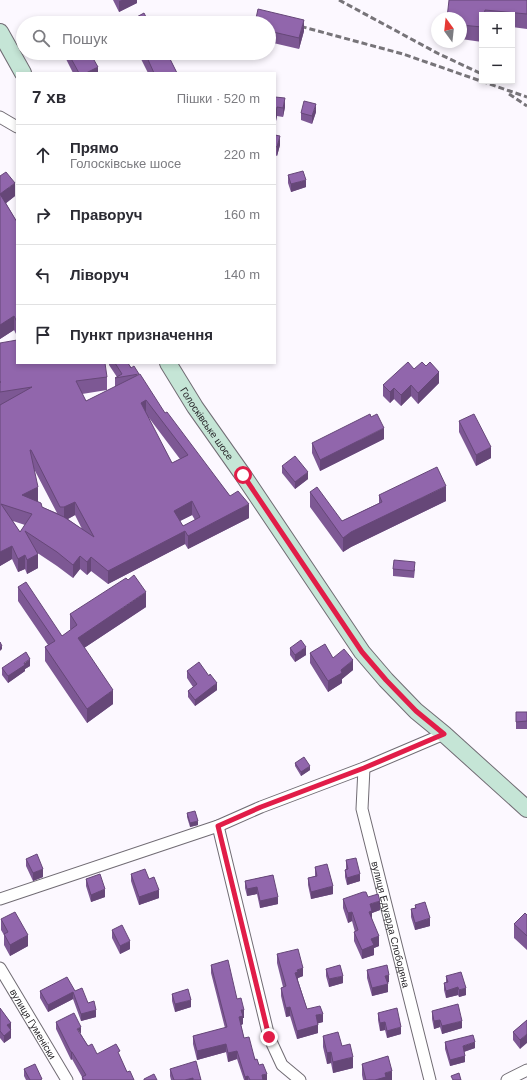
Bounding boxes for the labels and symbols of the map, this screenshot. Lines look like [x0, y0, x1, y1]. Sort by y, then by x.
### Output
north arrow [431, 12, 467, 48]
street label: Голосківське шосе [179, 385, 236, 462]
route start [234, 466, 252, 484]
street label: вулиця Едуарда Слободяна [370, 860, 412, 989]
street label: вулиця Гуменіски [8, 987, 59, 1061]
route end [260, 1028, 278, 1046]

